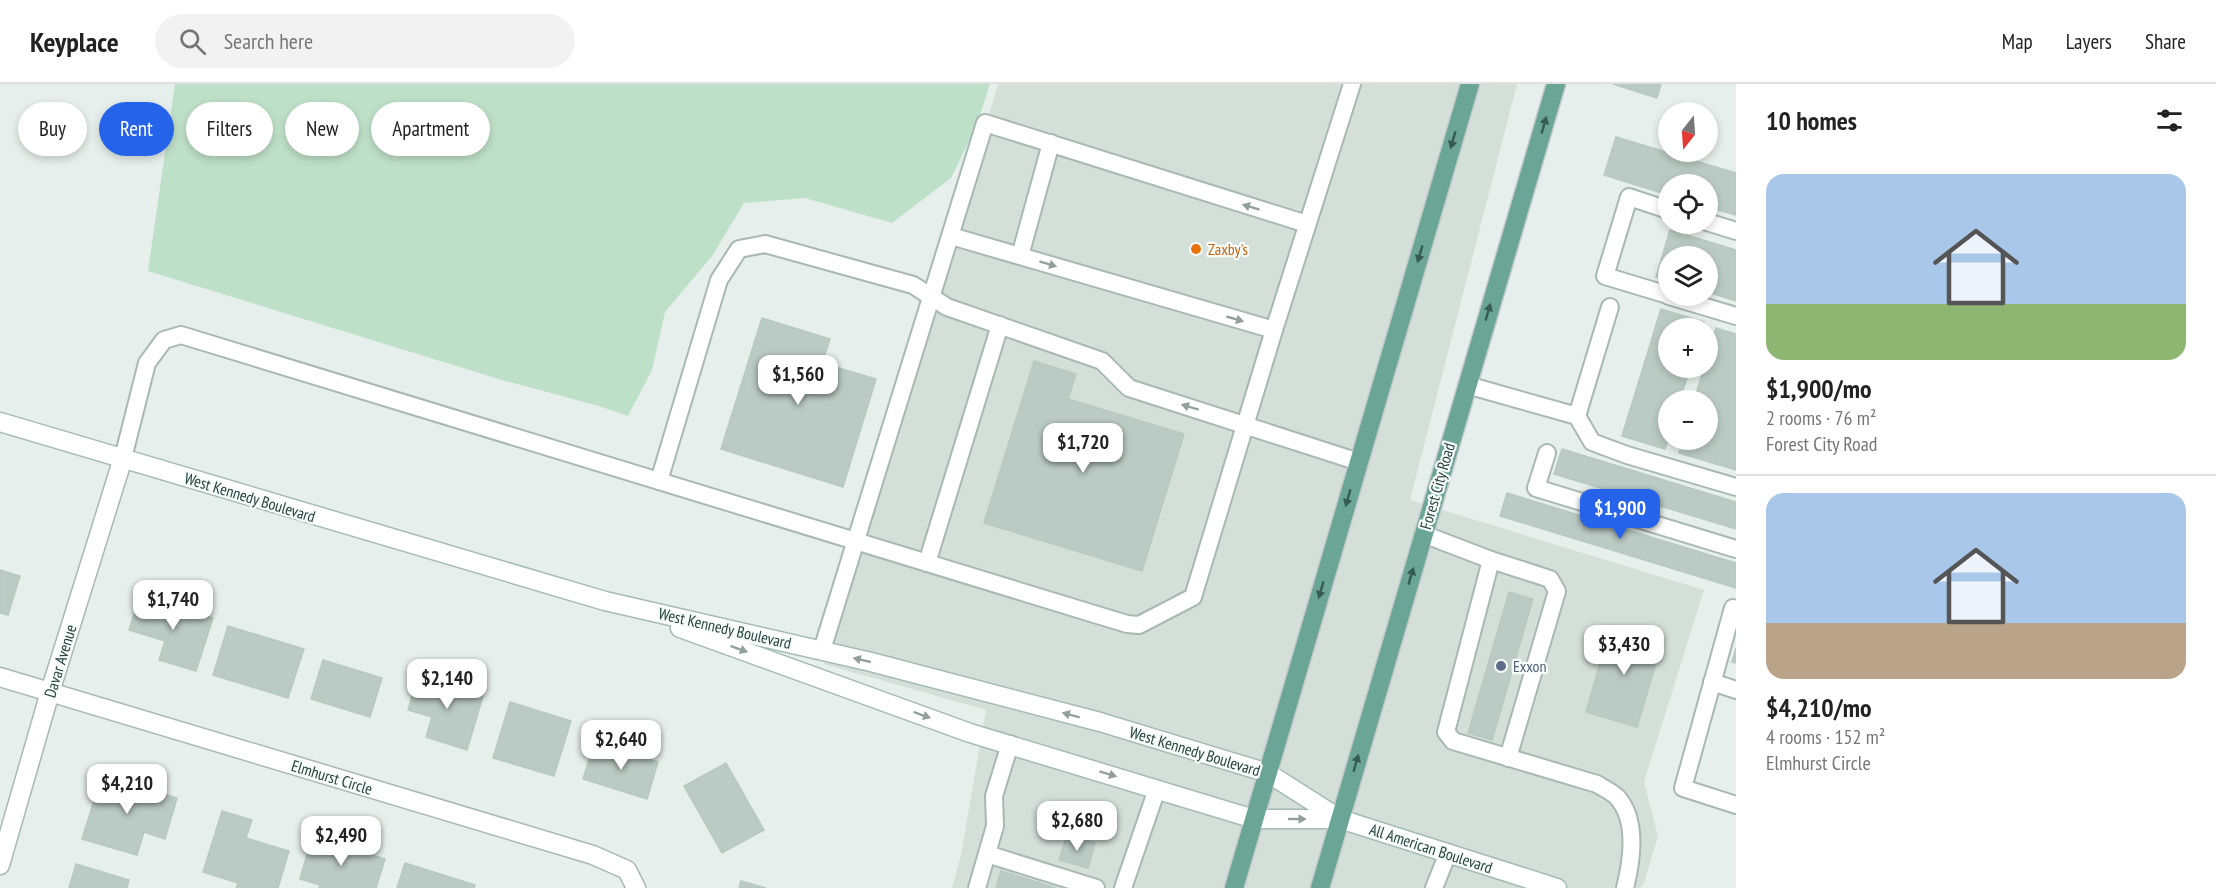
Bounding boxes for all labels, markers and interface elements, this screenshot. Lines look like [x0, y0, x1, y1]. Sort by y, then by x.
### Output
search box [155, 14, 575, 68]
text: Keyplace [30, 23, 119, 60]
icon: search [176, 25, 209, 58]
text: Search here [224, 27, 313, 55]
text: Map [2002, 28, 2033, 55]
text: Layers [2066, 28, 2112, 55]
text: Share [2145, 28, 2186, 55]
chip: Buy [18, 102, 87, 156]
chip: Rent [99, 102, 174, 156]
chip: Filters [186, 102, 273, 156]
chip: New [285, 102, 359, 156]
chip: Apartment [371, 102, 490, 156]
north arrow [1658, 102, 1718, 162]
map controls [1658, 102, 1718, 450]
text: 10 homes [1766, 104, 1857, 137]
icon: filters [2153, 104, 2186, 137]
one-way arrow [1540, 116, 1549, 134]
one-way arrow [1448, 131, 1458, 149]
button: locate [1658, 174, 1718, 234]
one-way arrow [1242, 202, 1260, 211]
icon: home [1922, 213, 2030, 321]
place label: Zaxby's [1208, 239, 1248, 259]
marker: Zaxby's [1189, 242, 1203, 256]
one-way arrow [1415, 245, 1424, 263]
button: layers [1658, 246, 1718, 306]
one-way arrow [1039, 260, 1057, 269]
one-way arrow [1484, 303, 1494, 321]
one-way arrow [1226, 314, 1244, 324]
button: + [1658, 318, 1718, 378]
pin: $1,560 [749, 355, 847, 406]
text: $1,560 [772, 361, 824, 387]
text: $1,900/mo [1766, 372, 1872, 405]
button: − [1658, 390, 1718, 450]
one-way arrow [1181, 402, 1199, 411]
text: 2 rooms · 76 m² [1766, 405, 1876, 431]
pin: $1,720 [1034, 423, 1132, 474]
text: $1,720 [1057, 429, 1109, 455]
text: Forest City Road [1766, 431, 1877, 457]
street label: Forest City Road [1415, 440, 1459, 532]
street label: West Kennedy Boulevard [182, 468, 318, 526]
one-way arrow [1343, 489, 1352, 507]
pin: $1,900 [1571, 489, 1669, 540]
text: $1,900 [1594, 495, 1646, 521]
icon: home [1922, 532, 2030, 640]
one-way arrow [1407, 567, 1416, 585]
pin: $1,740 [124, 580, 222, 631]
one-way arrow [1316, 581, 1325, 599]
text: $1,740 [147, 586, 199, 612]
street label: West Kennedy Boulevard [657, 603, 793, 653]
street label: Davar Avenue [39, 622, 81, 700]
pin: $3,430 [1575, 625, 1673, 676]
text: $3,430 [1598, 631, 1650, 657]
one-way arrow [730, 645, 748, 655]
one-way arrow [852, 654, 871, 664]
place label: Exxon [1513, 656, 1547, 676]
pin: $2,140 [398, 659, 496, 710]
marker: Exxon [1494, 659, 1508, 673]
text: $2,140 [421, 665, 473, 691]
text: $4,210/mo [1766, 691, 1872, 724]
one-way arrow [1061, 709, 1080, 719]
one-way arrow [913, 711, 931, 721]
pin: $2,640 [572, 720, 670, 771]
street label: West Kennedy Boulevard [1127, 722, 1263, 780]
text: 4 rooms · 152 m² [1766, 724, 1885, 750]
text: $2,640 [595, 726, 647, 752]
text: Elmhurst Circle [1766, 750, 1871, 776]
one-way arrow [1352, 754, 1361, 772]
street label: Elmhurst Circle [289, 755, 375, 799]
pin: $4,210 [78, 764, 176, 815]
text: $4,210 [101, 770, 153, 796]
one-way arrow [1099, 770, 1117, 779]
pin: $2,680 [1028, 801, 1126, 852]
text: $2,680 [1051, 807, 1103, 833]
one-way arrow [1288, 814, 1307, 824]
pin: $2,490 [292, 816, 390, 867]
street label: All American Boulevard [1367, 819, 1495, 877]
text: $2,490 [315, 822, 367, 848]

